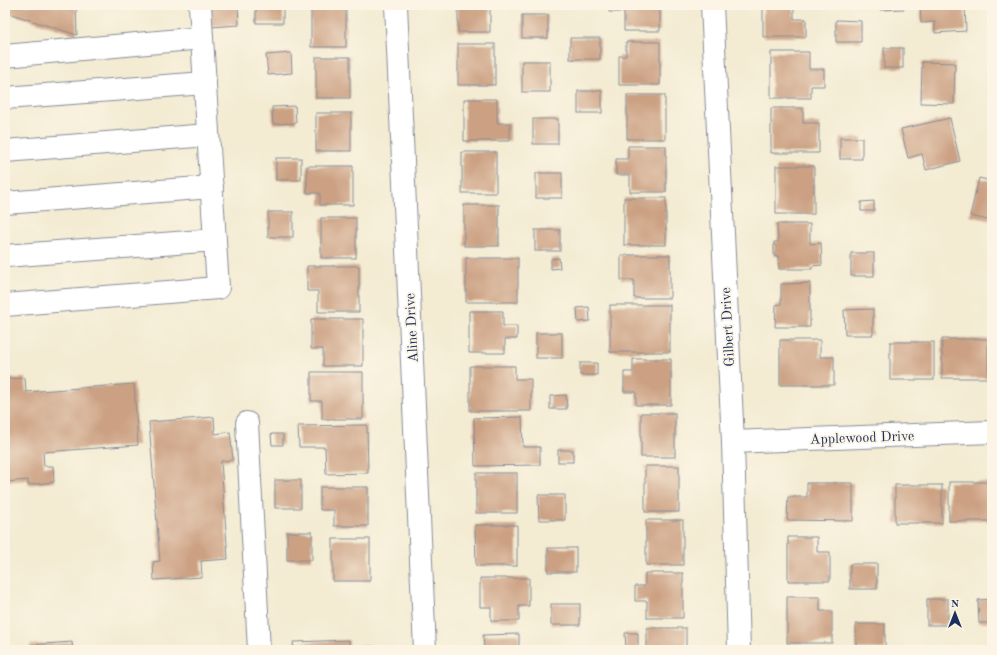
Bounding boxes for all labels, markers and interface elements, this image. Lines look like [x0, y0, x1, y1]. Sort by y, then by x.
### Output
street label: Gilbert Drive [719, 287, 737, 367]
street label: Aline Drive [403, 293, 421, 363]
street label: Applewood Drive [810, 429, 914, 447]
north arrow [935, 593, 975, 633]
text: N [951, 599, 960, 610]

